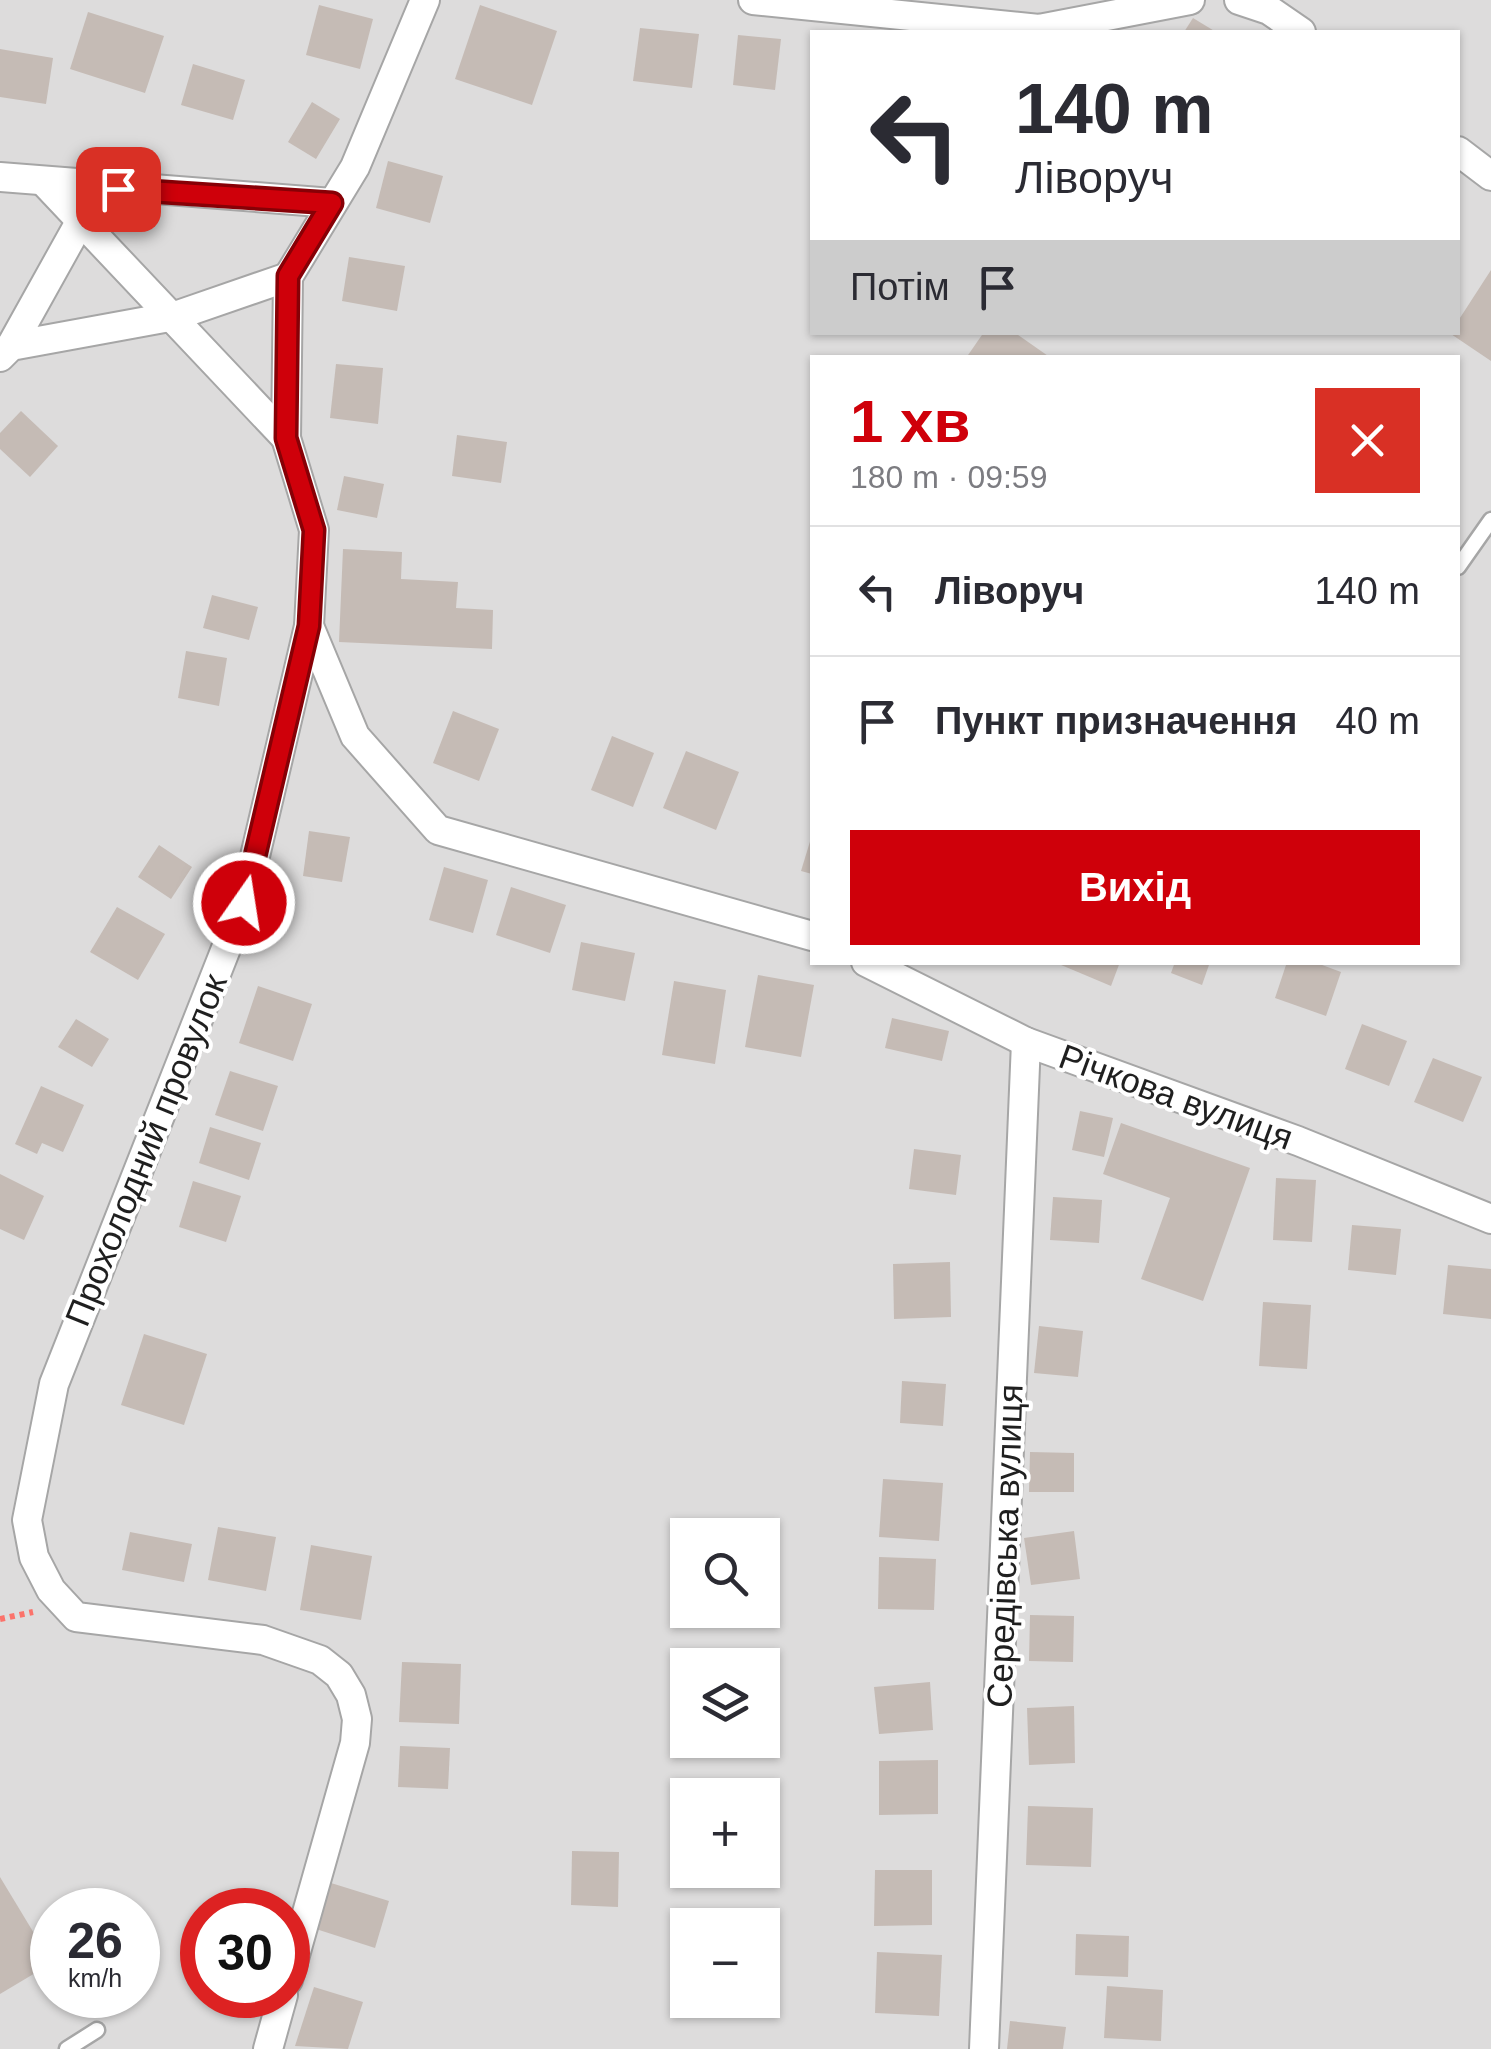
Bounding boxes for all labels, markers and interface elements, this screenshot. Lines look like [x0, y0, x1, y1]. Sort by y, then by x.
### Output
icon: left [850, 70, 980, 200]
text: 140 m [1015, 70, 1213, 148]
pin [76, 147, 161, 232]
text: Ліворуч [1015, 152, 1173, 203]
icon: arrive [91, 162, 146, 217]
icon: arrive [970, 260, 1025, 315]
text: Потім [850, 266, 950, 308]
text: 1 хв [850, 388, 970, 455]
button: close [1315, 388, 1420, 493]
text: 180 m · 09:59 [850, 459, 1047, 495]
icon: left [850, 564, 905, 619]
text: Ліворуч [935, 570, 1084, 612]
text: 140 m [1314, 570, 1420, 612]
icon: arrive [850, 694, 905, 749]
text: Пункт призначення [935, 700, 1297, 742]
text: 40 m [1336, 700, 1420, 742]
button: Вихід [850, 830, 1420, 945]
position arrow [192, 851, 296, 955]
street label: Прохолодний провулок [57, 968, 234, 1331]
street label: Річкова вулиця [1054, 1036, 1298, 1157]
street label: Середівська вулиця [979, 1383, 1030, 1708]
map controls [670, 1518, 780, 2018]
button: search [670, 1518, 780, 1628]
button: layers [670, 1648, 780, 1758]
button: + [670, 1778, 780, 1888]
speed limit sign: 30 [180, 1888, 310, 2018]
button: − [670, 1908, 780, 2018]
text: 26 [67, 1913, 123, 1969]
text: km/h [68, 1964, 122, 1992]

